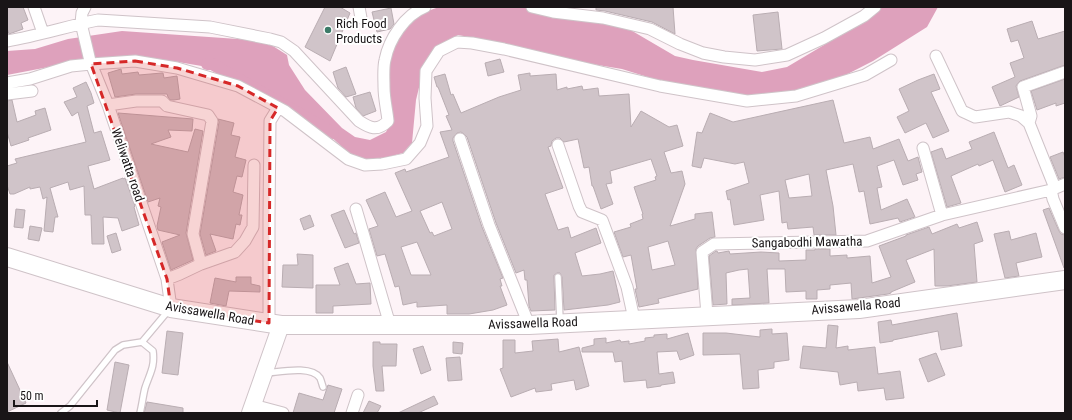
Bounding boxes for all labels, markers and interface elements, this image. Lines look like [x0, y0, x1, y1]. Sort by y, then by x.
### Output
place label: Rich Food Products [336, 16, 387, 46]
marker: Rich Food Products [323, 25, 333, 35]
street label: Weliwatta road [108, 126, 148, 204]
street label: Sangabodhi Mawatha [752, 234, 862, 250]
street label: Avissawella Road [811, 295, 901, 317]
street label: Avissawella Road [165, 298, 255, 328]
street label: Avissawella Road [488, 314, 578, 332]
scale bar [14, 382, 97, 408]
text: 50 m [20, 389, 44, 403]

